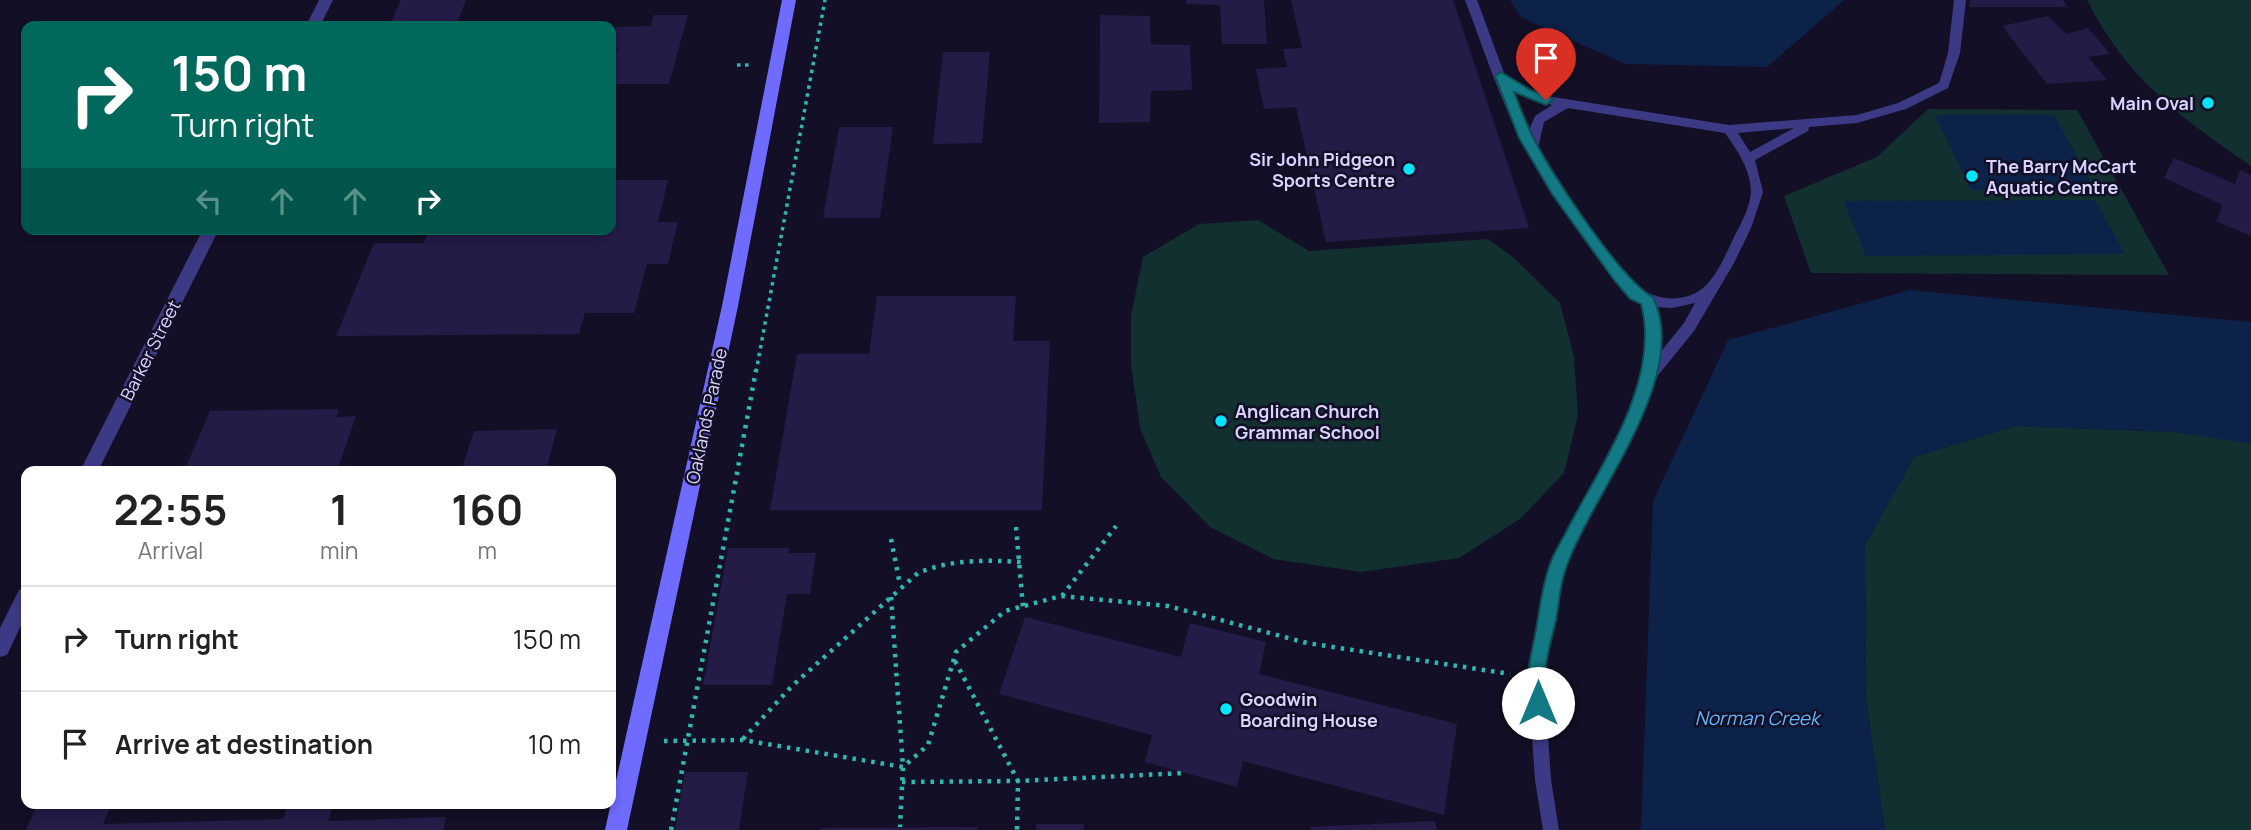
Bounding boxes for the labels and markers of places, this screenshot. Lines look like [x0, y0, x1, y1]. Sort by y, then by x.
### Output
pin [1516, 28, 1576, 100]
place label: Main Oval [2110, 91, 2194, 115]
marker: Main Oval [2200, 95, 2216, 111]
place label: Sir John Pidgeon Sports Centre [1249, 147, 1395, 192]
place label: The Barry McCart Aquatic Centre [1986, 154, 2136, 199]
marker: Sir John Pidgeon Sports Centre [1401, 161, 1417, 177]
marker: The Barry McCart Aquatic Centre [1964, 168, 1980, 184]
place label: Anglican Church Grammar School [1235, 399, 1380, 444]
marker: Anglican Church Grammar School [1213, 413, 1229, 429]
place label: Goodwin Boarding House [1240, 687, 1378, 732]
marker: Goodwin Boarding House [1218, 701, 1234, 717]

